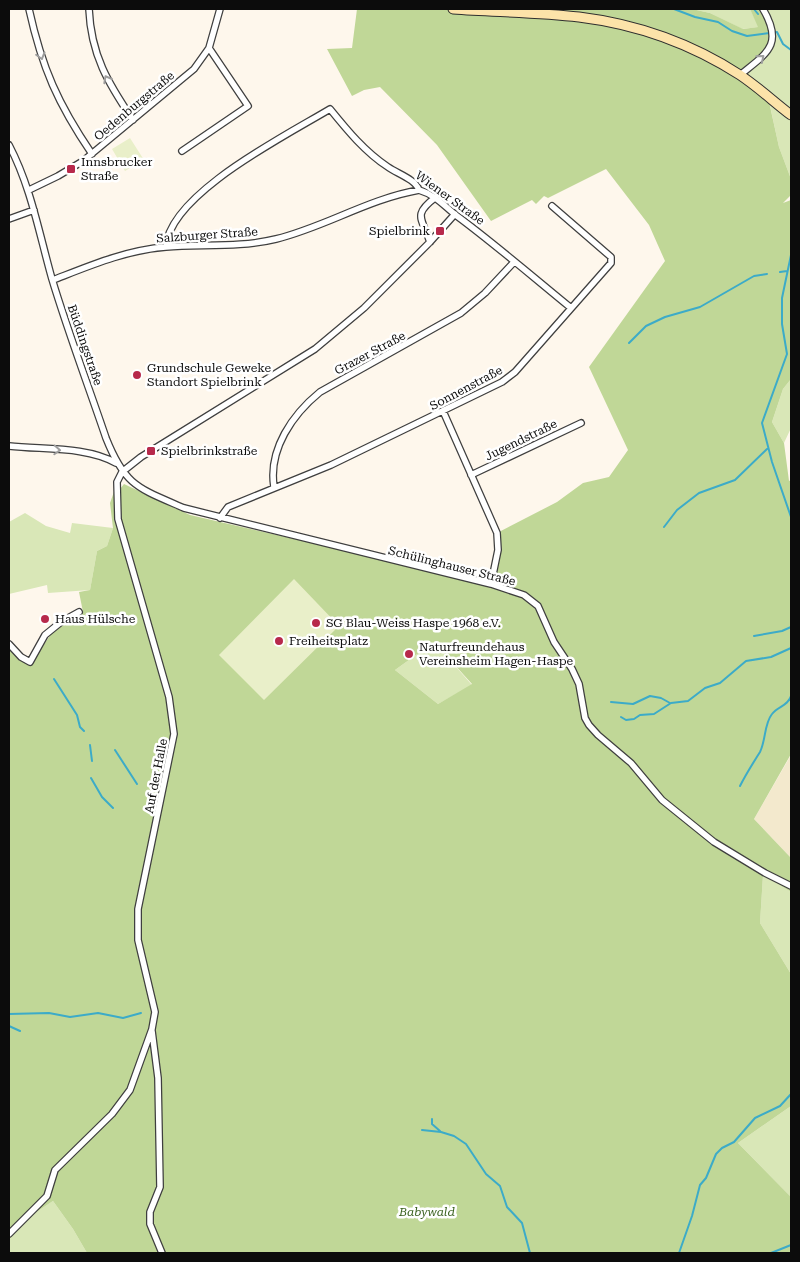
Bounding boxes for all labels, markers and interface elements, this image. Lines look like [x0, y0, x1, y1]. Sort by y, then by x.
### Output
one-way arrow [35, 51, 45, 60]
one-way arrow [755, 56, 764, 64]
street label: Oedenburgstraße [91, 68, 177, 144]
one-way arrow [103, 76, 113, 85]
place label: Innsbrucker Straße [81, 155, 152, 183]
marker: Innsbrucker Straße [65, 163, 77, 175]
street label: Wiener Straße [413, 168, 488, 228]
street label: Salzburger Straße [156, 224, 259, 246]
place label: Spielbrink [369, 224, 430, 238]
marker: Spielbrink [434, 225, 446, 237]
street label: Büddingstraße [65, 303, 106, 388]
street label: Grazer Straße [332, 328, 408, 378]
place label: Grundschule Geweke Standort Spielbrink [147, 361, 271, 389]
street label: Sonnenstraße [427, 363, 505, 413]
marker: Grundschule Geweke Standort Spielbrink [131, 369, 143, 381]
street label: Jugendstraße [483, 416, 560, 463]
place label: Spielbrinkstraße [161, 444, 258, 458]
one-way arrow [54, 445, 62, 456]
marker: Spielbrinkstraße [145, 445, 157, 457]
street label: Schülinghauser Straße [387, 543, 518, 589]
place label: Haus Hülsche [55, 612, 136, 626]
marker: Haus Hülsche [39, 613, 51, 625]
place label: SG Blau-Weiss Haspe 1968 e.V. [326, 616, 501, 630]
marker: SG Blau-Weiss Haspe 1968 e.V. [310, 617, 322, 629]
place label: Freiheitsplatz [289, 634, 368, 648]
marker: Freiheitsplatz [273, 635, 285, 647]
place label: Naturfreundehaus Vereinsheim Hagen-Haspe [419, 640, 574, 668]
marker: Naturfreundehaus Vereinsheim Hagen-Haspe [403, 648, 415, 660]
street label: Auf der Halle [142, 737, 170, 815]
park label: Babywald [398, 1205, 455, 1219]

